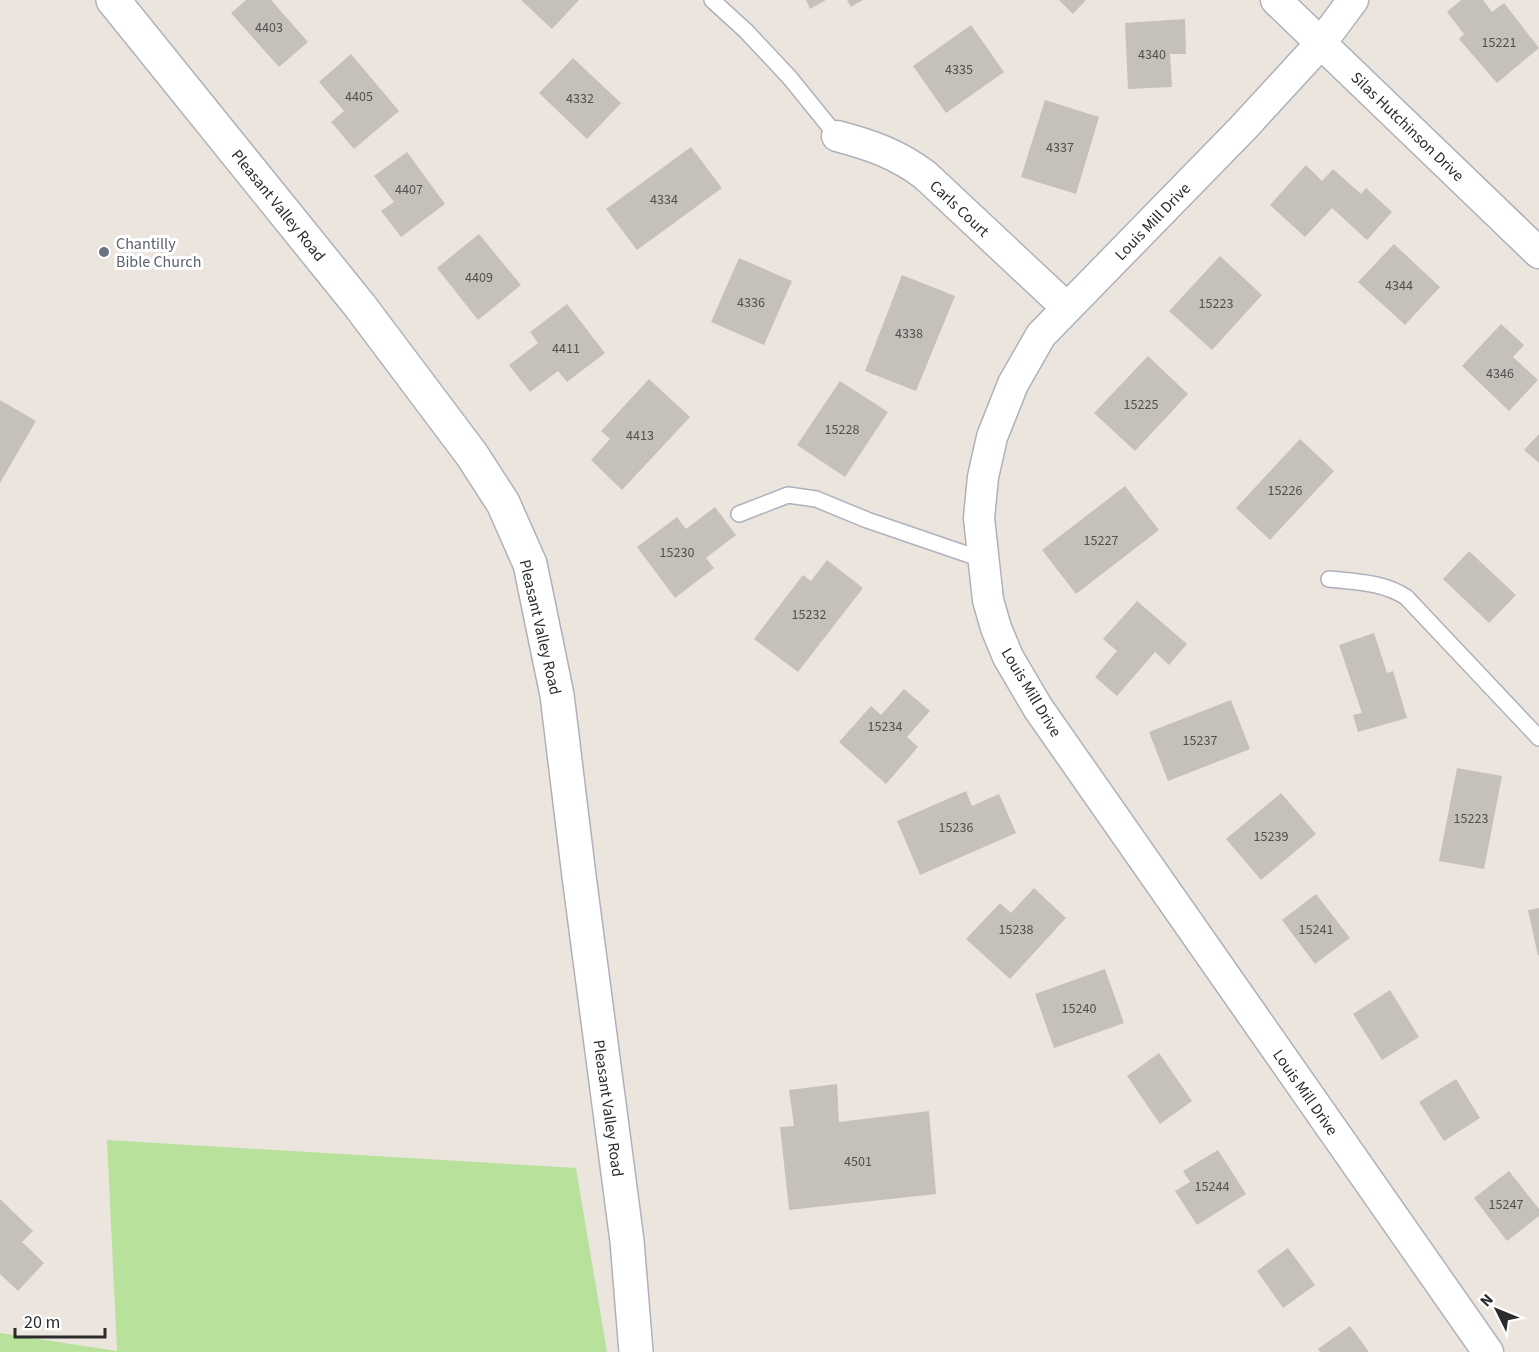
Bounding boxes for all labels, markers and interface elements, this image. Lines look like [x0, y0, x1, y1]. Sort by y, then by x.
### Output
house number: 4403 [255, 18, 283, 38]
house number: 15221 [1482, 33, 1516, 53]
house number: 4340 [1138, 45, 1166, 65]
house number: 4335 [945, 60, 973, 80]
street label: Silas Hutchinson Drive [1346, 67, 1469, 187]
house number: 4405 [345, 87, 373, 107]
house number: 4332 [566, 89, 594, 109]
house number: 4337 [1046, 138, 1074, 158]
street label: Pleasant Valley Road [226, 145, 330, 266]
street label: Carls Court [925, 175, 994, 242]
street label: Louis Mill Drive [1110, 178, 1196, 265]
house number: 4407 [395, 180, 423, 200]
house number: 4334 [650, 190, 678, 210]
place label: Chantilly Bible Church [116, 233, 201, 273]
marker: Chantilly Bible Church [97, 245, 111, 259]
house number: 4409 [465, 268, 493, 288]
house number: 4344 [1385, 276, 1413, 296]
house number: 4336 [737, 293, 765, 313]
house number: 15223 [1199, 294, 1233, 314]
house number: 4338 [895, 324, 923, 344]
house number: 4411 [552, 339, 580, 359]
house number: 4346 [1486, 364, 1514, 384]
house number: 15225 [1124, 395, 1158, 415]
house number: 15228 [825, 420, 859, 440]
house number: 4413 [626, 426, 654, 446]
house number: 15226 [1268, 481, 1302, 501]
house number: 15227 [1084, 531, 1118, 551]
house number: 15230 [660, 543, 694, 563]
street label: Pleasant Valley Road [514, 557, 566, 697]
house number: 15232 [792, 605, 826, 625]
street label: Louis Mill Drive [996, 644, 1066, 741]
house number: 15234 [868, 717, 902, 737]
house number: 15237 [1183, 731, 1217, 751]
house number: 15223 [1454, 809, 1488, 829]
house number: 15236 [939, 818, 973, 838]
house number: 15239 [1254, 827, 1288, 847]
house number: 15238 [999, 920, 1033, 940]
house number: 15241 [1299, 920, 1333, 940]
house number: 15240 [1062, 999, 1096, 1019]
street label: Pleasant Valley Road [588, 1038, 629, 1178]
street label: Louis Mill Drive [1267, 1045, 1343, 1140]
house number: 4501 [844, 1152, 872, 1172]
house number: 15244 [1195, 1177, 1229, 1197]
house number: 15247 [1489, 1195, 1523, 1215]
north arrow [1467, 1280, 1527, 1340]
text: N [1475, 1289, 1498, 1312]
scale bar [15, 1301, 105, 1339]
text: 20 m [24, 1310, 60, 1335]

